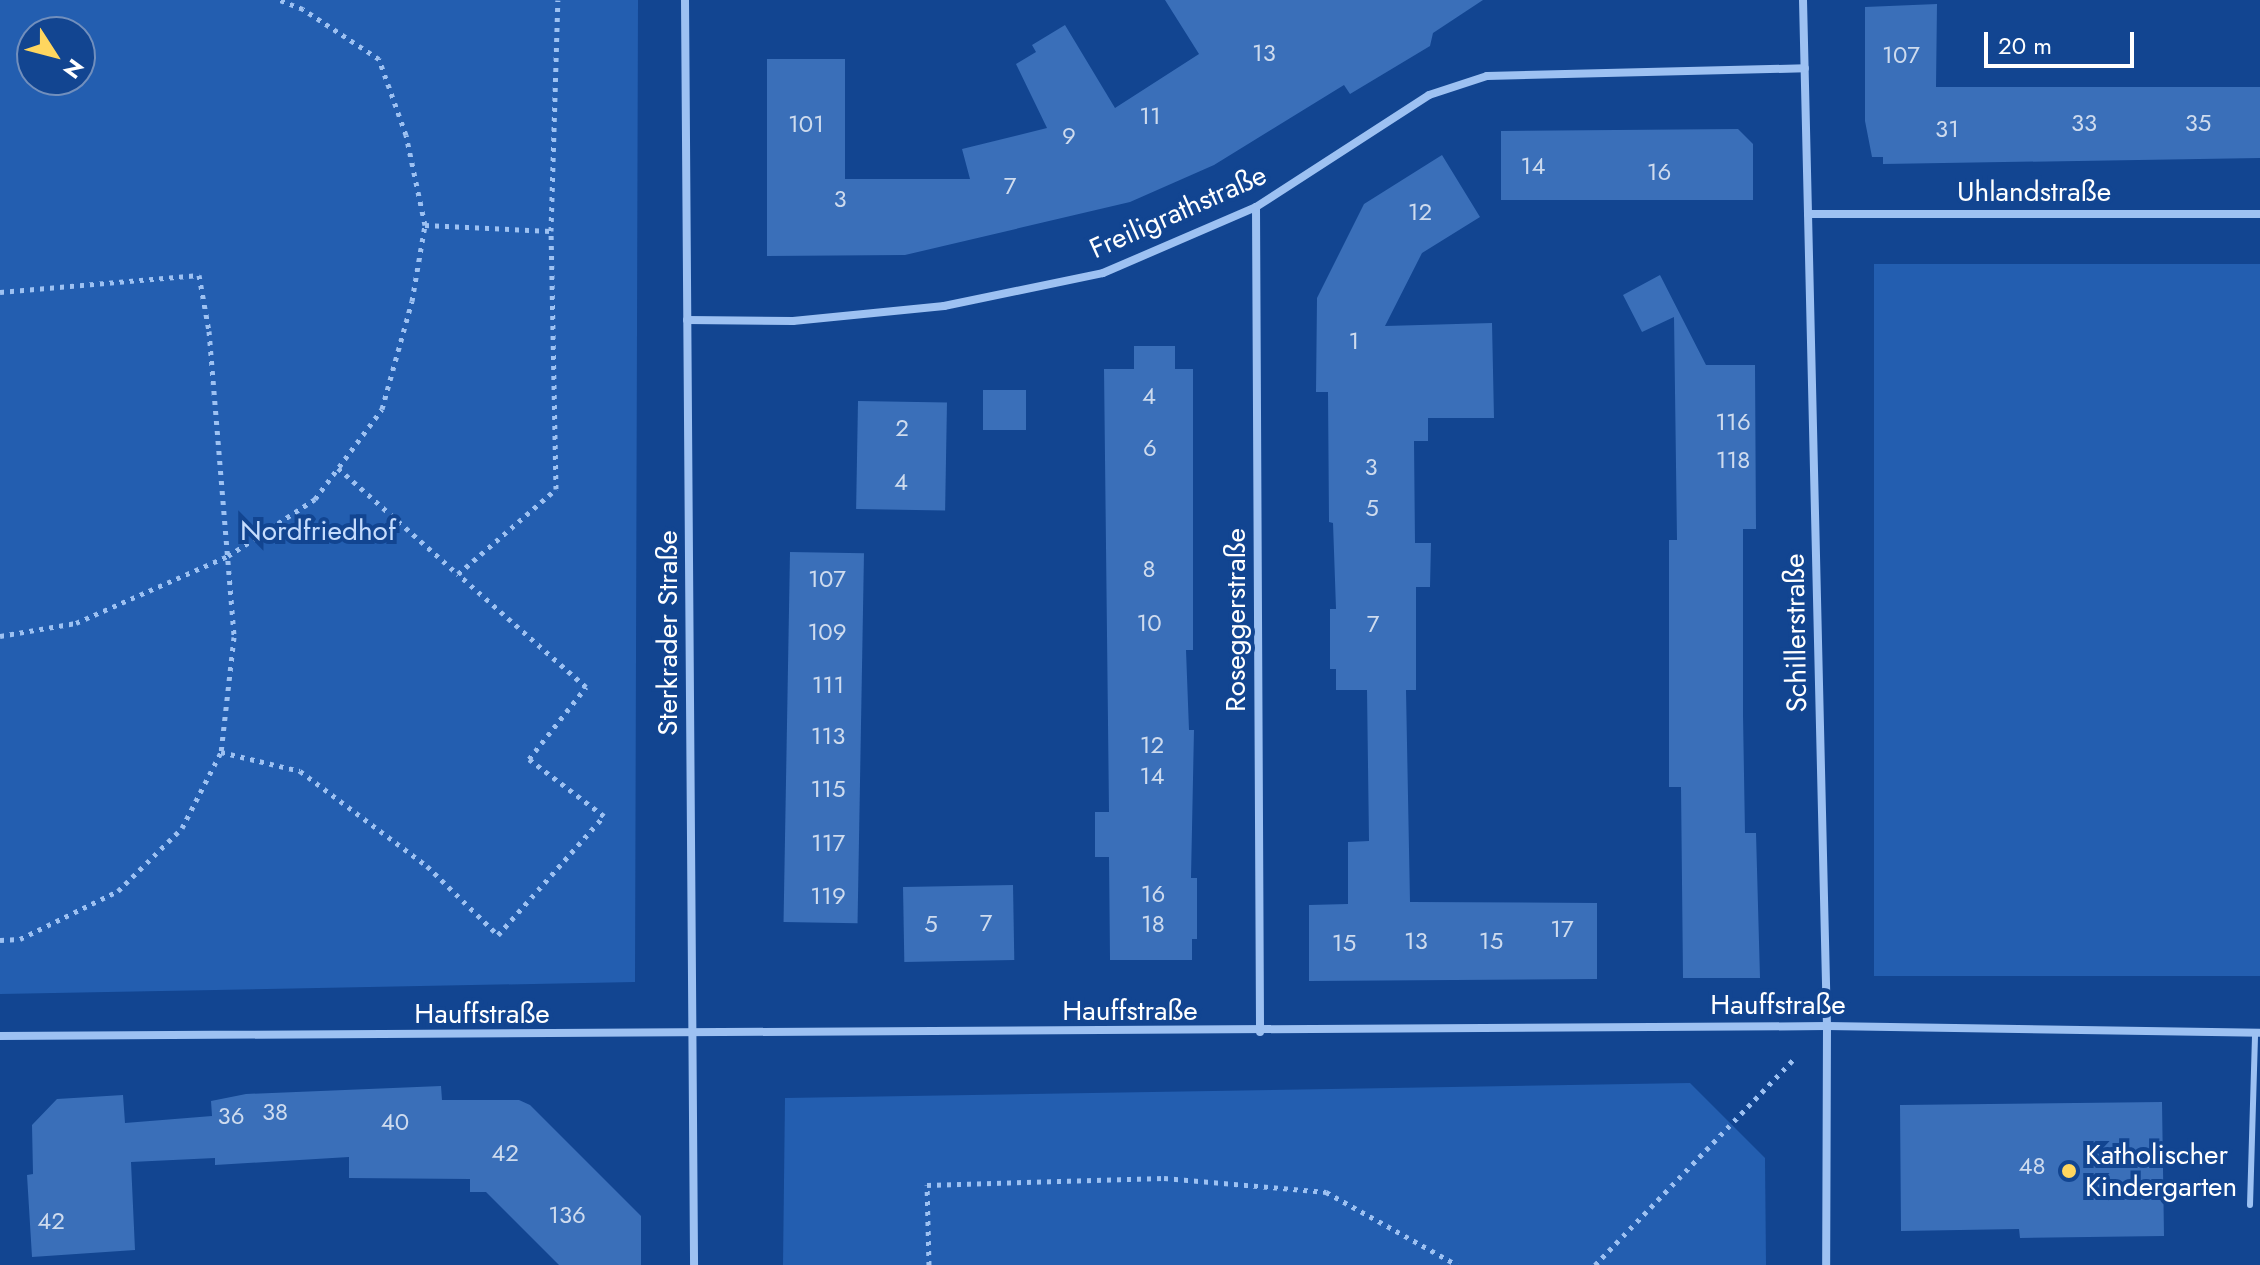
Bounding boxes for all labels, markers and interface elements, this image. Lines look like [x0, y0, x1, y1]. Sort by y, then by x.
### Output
north arrow [16, 16, 96, 96]
scale bar [1988, 16, 2138, 66]
text: 20 m [1998, 28, 2052, 63]
house number: 13 [1252, 39, 1276, 67]
house number: 107 [1882, 41, 1920, 69]
text: N [56, 52, 92, 85]
house number: 11 [1139, 102, 1161, 130]
house number: 33 [2071, 109, 2097, 137]
house number: 35 [2185, 109, 2211, 137]
house number: 101 [788, 110, 824, 138]
house number: 31 [1935, 115, 1959, 143]
house number: 9 [1062, 122, 1076, 150]
house number: 14 [1521, 152, 1545, 180]
street label: Freiligrathstraße [1084, 158, 1272, 266]
house number: 16 [1647, 158, 1671, 186]
house number: 7 [1004, 172, 1016, 200]
street label: Uhlandstraße [1957, 175, 2111, 209]
house number: 3 [833, 185, 847, 213]
house number: 12 [1408, 198, 1432, 226]
house number: 1 [1349, 327, 1359, 355]
house number: 4 [1142, 382, 1156, 410]
house number: 116 [1715, 408, 1751, 436]
house number: 2 [895, 414, 909, 442]
house number: 6 [1143, 434, 1157, 462]
house number: 118 [1716, 446, 1750, 474]
house number: 3 [1364, 453, 1378, 481]
house number: 4 [894, 468, 908, 496]
house number: 5 [1365, 494, 1379, 522]
park label: Nordfriedhof [240, 514, 396, 548]
street label: Roseggerstraße [1219, 528, 1253, 712]
street label: Sterkrader Straße [651, 530, 685, 736]
street label: Schillerstraße [1778, 553, 1814, 713]
house number: 8 [1142, 555, 1156, 583]
house number: 107 [808, 565, 846, 593]
house number: 10 [1136, 609, 1162, 637]
house number: 7 [1367, 610, 1379, 638]
house number: 109 [807, 618, 847, 646]
house number: 111 [812, 671, 844, 699]
house number: 113 [811, 722, 845, 750]
house number: 12 [1140, 731, 1164, 759]
house number: 14 [1140, 762, 1164, 790]
house number: 115 [810, 775, 846, 803]
house number: 117 [811, 829, 845, 857]
house number: 16 [1141, 880, 1165, 908]
house number: 119 [810, 882, 846, 910]
house number: 7 [980, 909, 992, 937]
house number: 5 [924, 910, 938, 938]
house number: 18 [1141, 910, 1165, 938]
house number: 17 [1550, 915, 1574, 943]
house number: 13 [1404, 927, 1428, 955]
house number: 15 [1479, 927, 1503, 955]
house number: 15 [1332, 929, 1356, 957]
street label: Hauffstraße [1710, 988, 1846, 1022]
street label: Hauffstraße [1062, 994, 1198, 1028]
street label: Hauffstraße [414, 997, 550, 1031]
house number: 38 [262, 1098, 288, 1126]
house number: 36 [218, 1102, 244, 1130]
house number: 40 [381, 1108, 409, 1136]
place label: Katholischer Kindergarten [2085, 1138, 2237, 1204]
house number: 42 [491, 1139, 519, 1167]
house number: 48 [2018, 1152, 2046, 1180]
marker: Katholischer Kindergarten [2060, 1162, 2078, 1180]
house number: 136 [548, 1201, 586, 1229]
house number: 42 [37, 1207, 65, 1235]

